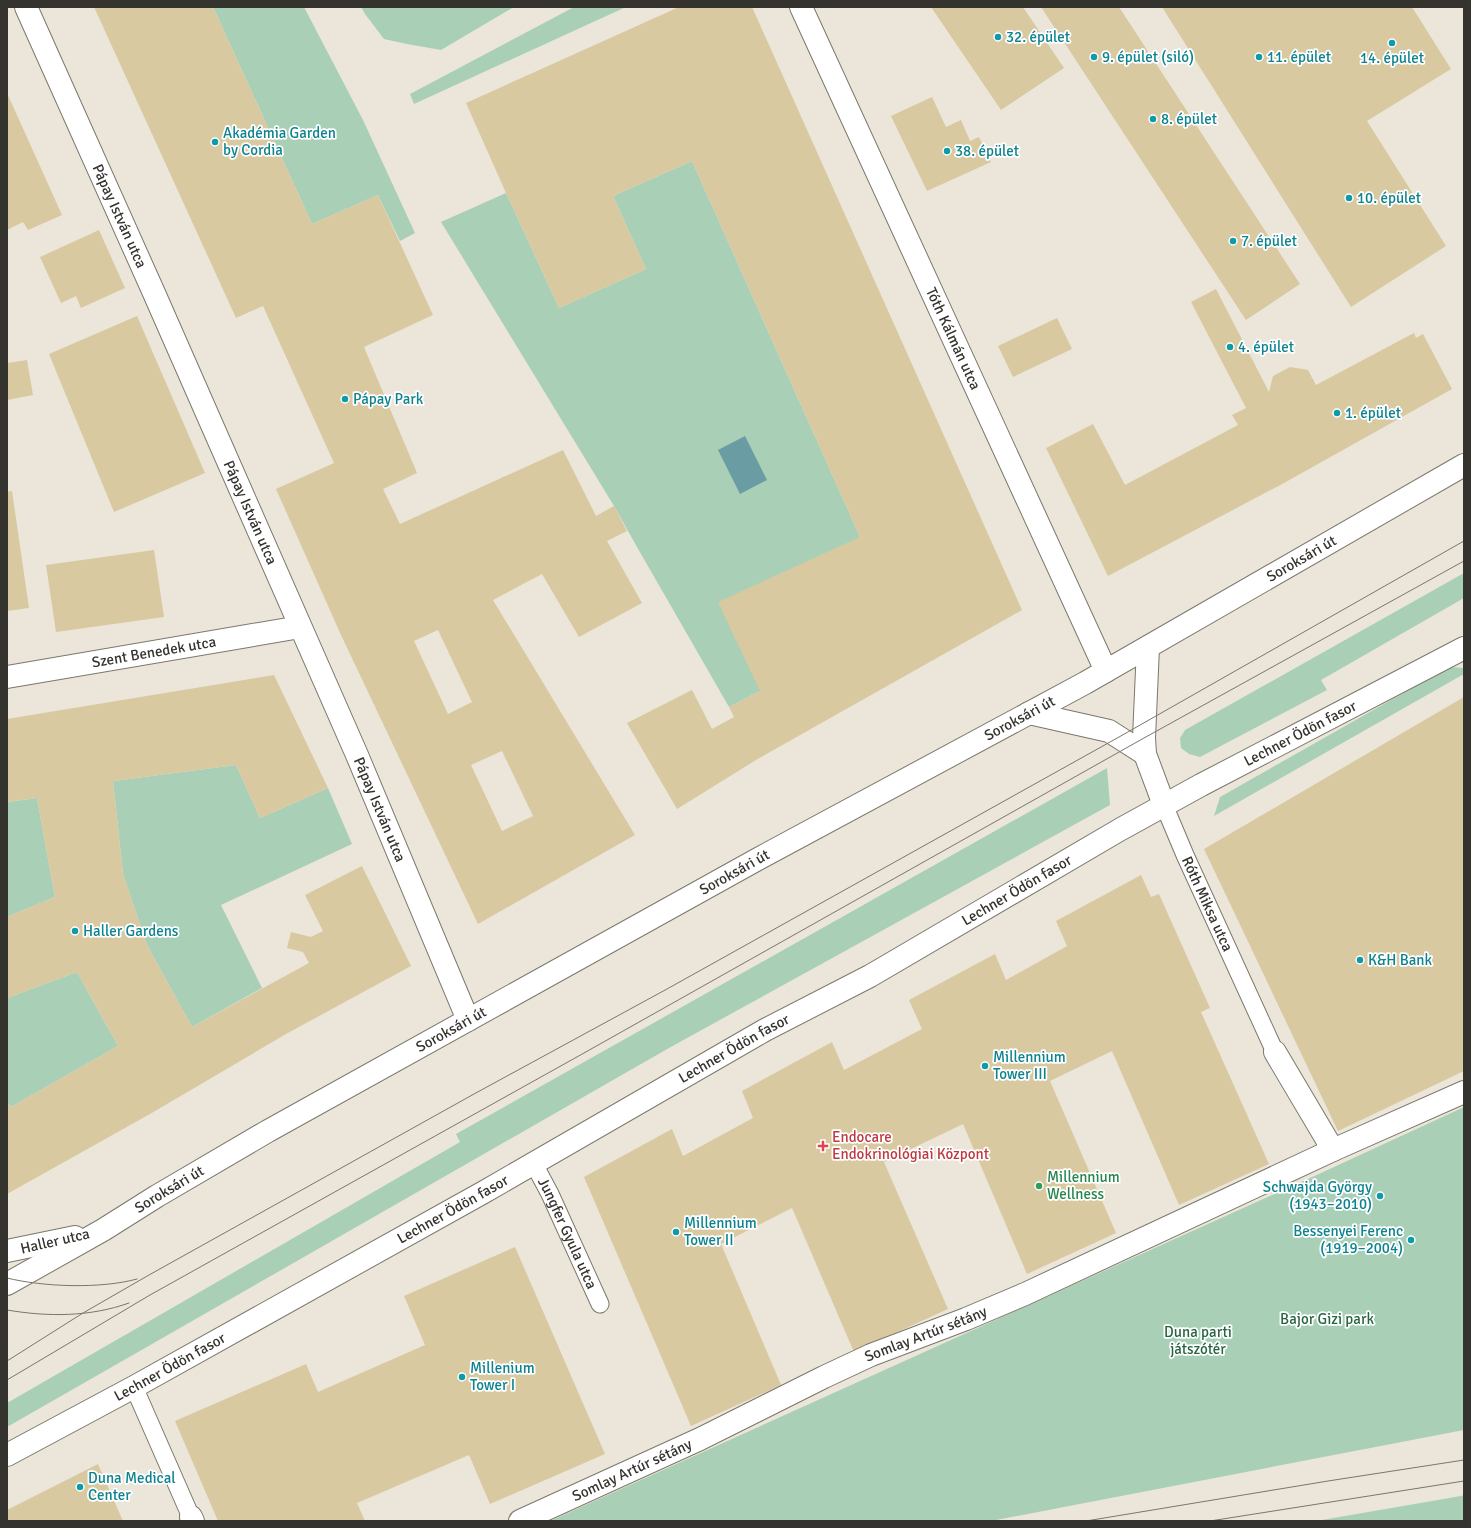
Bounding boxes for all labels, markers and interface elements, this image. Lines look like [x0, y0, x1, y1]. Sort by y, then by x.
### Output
place label: 32. épület [1006, 28, 1070, 46]
marker: 32. épület [993, 32, 1003, 42]
marker: 14. épület [1387, 38, 1397, 48]
place label: 9. épület (siló) [1102, 48, 1194, 66]
place label: 11. épület [1267, 48, 1331, 66]
place label: 14. épület [1360, 49, 1424, 67]
marker: 9. épület (siló) [1089, 52, 1099, 62]
marker: 11. épület [1254, 52, 1264, 62]
place label: 8. épület [1161, 110, 1217, 128]
marker: 8. épület [1148, 114, 1158, 124]
place label: Akadémia Garden by Cordia [223, 124, 336, 159]
marker: Akadémia Garden by Cordia [210, 137, 220, 147]
place label: 38. épület [955, 142, 1019, 160]
marker: 38. épület [942, 146, 952, 156]
street label: Pápay István utca [88, 161, 151, 271]
place label: 10. épület [1357, 189, 1421, 207]
marker: 10. épület [1344, 193, 1354, 203]
place label: 7. épület [1241, 232, 1297, 250]
marker: 7. épület [1228, 236, 1238, 246]
street label: Tóth Kálmán utca [922, 285, 985, 393]
place label: 4. épület [1238, 338, 1294, 356]
marker: 4. épület [1225, 342, 1235, 352]
place label: Pápay Park [353, 390, 424, 408]
marker: Pápay Park [340, 394, 350, 404]
place label: 1. épület [1345, 404, 1401, 422]
marker: 1. épület [1332, 408, 1342, 418]
street label: Pápay István utca [220, 458, 281, 567]
street label: Soroksári út [1263, 531, 1339, 586]
street label: Szent Benedek utca [90, 632, 217, 671]
street label: Soroksári út [981, 692, 1058, 745]
street label: Lechner Ödön fasor [1241, 696, 1360, 770]
street label: Pápay István utca [350, 754, 410, 864]
street label: Soroksári út [696, 846, 773, 899]
street label: Lechner Ödön fasor [958, 851, 1075, 929]
street label: Róth Miksa utca [1178, 854, 1237, 954]
place label: Haller Gardens [83, 922, 179, 940]
marker: Haller Gardens [70, 926, 80, 936]
place label: K&H Bank [1368, 951, 1433, 969]
marker: K&H Bank [1355, 955, 1365, 965]
street label: Soroksári út [413, 1003, 489, 1056]
street label: Lechner Ödön fasor [675, 1010, 793, 1087]
place label: Millennium Tower III [993, 1048, 1066, 1083]
marker: Millennium Tower III [980, 1061, 990, 1071]
place label: Endocare Endokrinológiai Központ [832, 1128, 989, 1163]
marker: Endocare Endokrinológiai Központ [817, 1140, 829, 1152]
street label: Soroksári út [131, 1162, 207, 1217]
place label: Millennium Wellness [1047, 1168, 1120, 1203]
street label: Lechner Ödön fasor [394, 1171, 512, 1248]
street label: Jungfer Gyula utca [534, 1175, 601, 1292]
place label: Schwajda György (1943–2010) [1263, 1178, 1372, 1213]
marker: Millennium Wellness [1034, 1181, 1044, 1191]
marker: Schwajda György (1943–2010) [1375, 1191, 1385, 1201]
place label: Millennium Tower II [684, 1214, 757, 1249]
place label: Bessenyei Ferenc (1919–2004) [1293, 1222, 1403, 1257]
street label: Haller utca [19, 1224, 91, 1258]
marker: Millennium Tower II [671, 1227, 681, 1237]
marker: Bessenyei Ferenc (1919–2004) [1406, 1235, 1416, 1245]
street label: Somlay Artúr sétány [862, 1302, 990, 1366]
park label: Bajor Gizi park [1280, 1310, 1374, 1328]
park label: Duna parti játszótér [1164, 1323, 1232, 1358]
street label: Lechner Ödön fasor [111, 1329, 229, 1405]
place label: Millenium Tower I [470, 1359, 535, 1394]
marker: Millenium Tower I [457, 1372, 467, 1382]
street label: Somlay Artúr sétány [569, 1435, 695, 1505]
place label: Duna Medical Center [88, 1469, 176, 1504]
marker: Duna Medical Center [75, 1482, 85, 1492]

